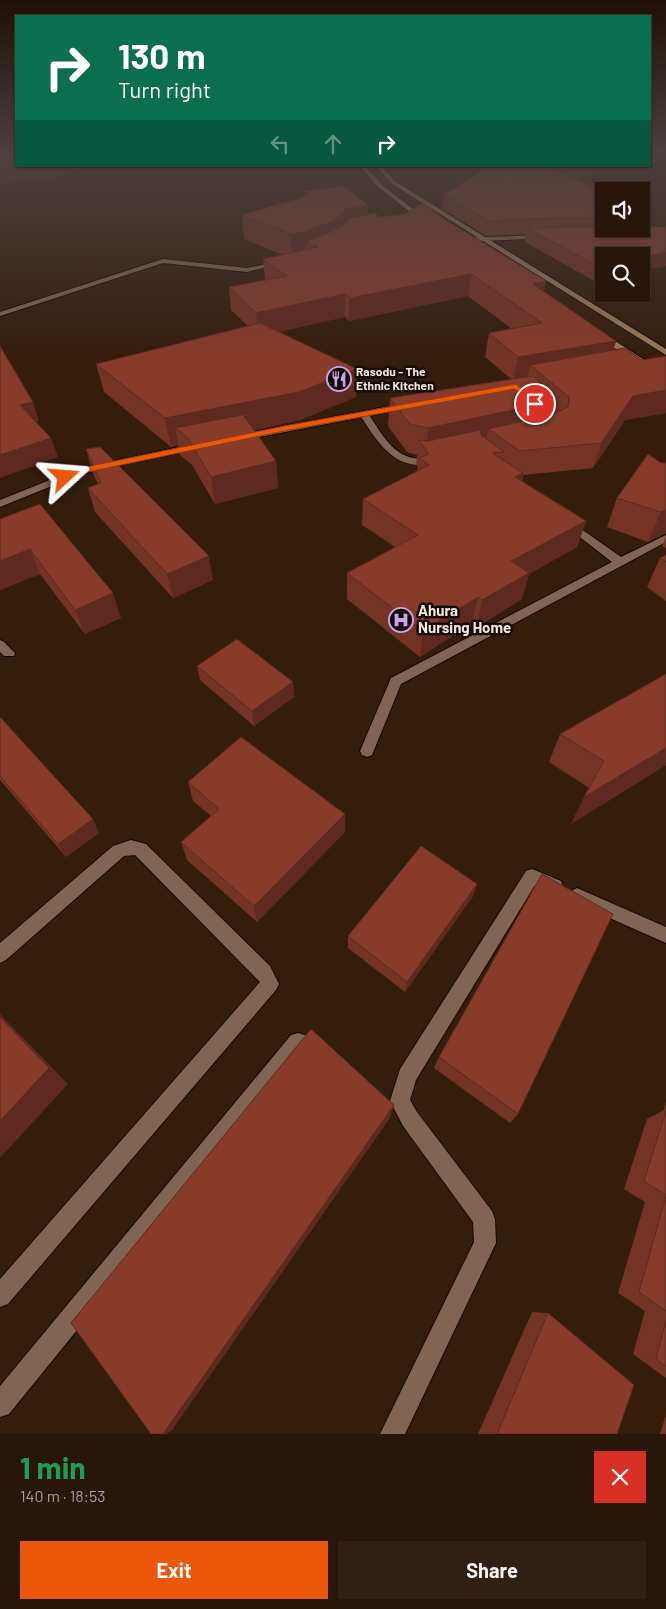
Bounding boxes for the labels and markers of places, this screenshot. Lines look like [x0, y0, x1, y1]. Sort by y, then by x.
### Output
place label: Rasodu - The Ethnic Kitchen [356, 364, 434, 392]
restaurant icon: Rasodu - The Ethnic Kitchen [326, 366, 352, 392]
pin [514, 383, 556, 425]
place label: Ahura Nursing Home [418, 601, 511, 636]
hospital icon: Ahura Nursing Home [388, 607, 414, 633]

